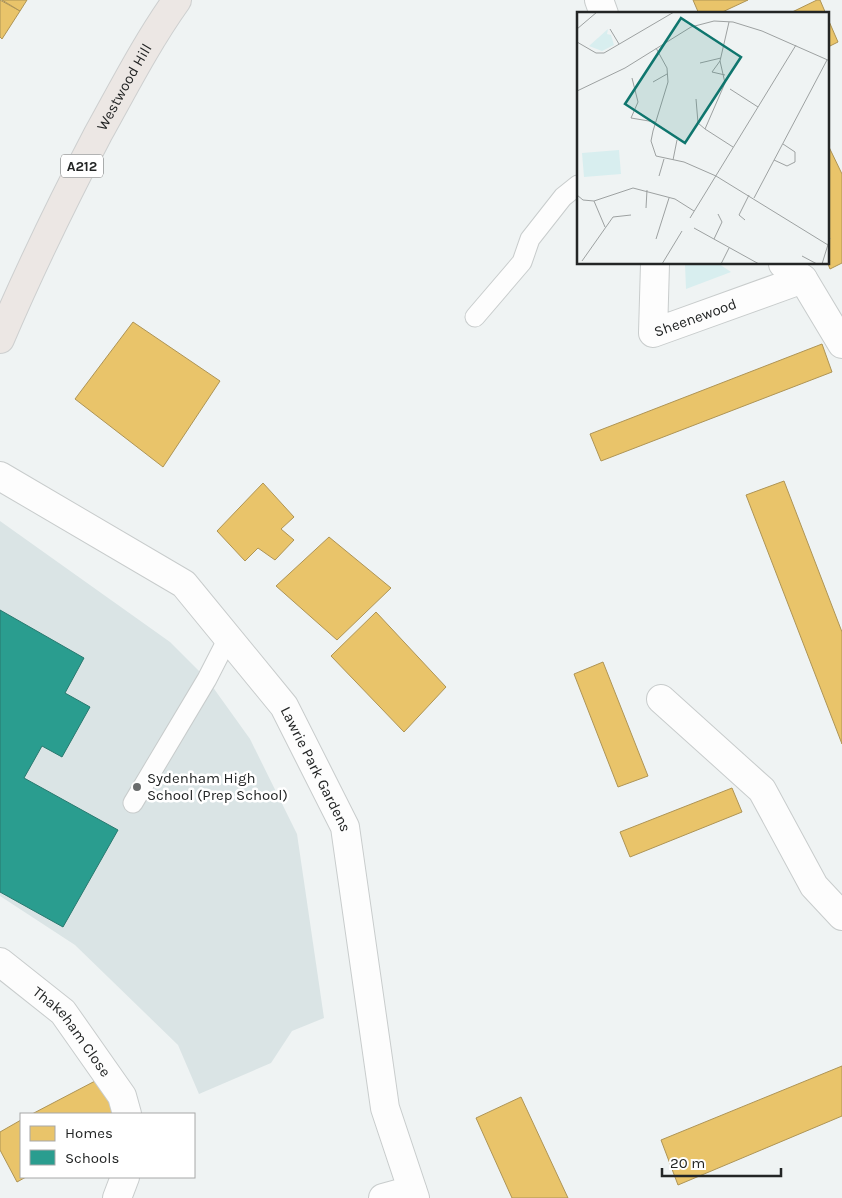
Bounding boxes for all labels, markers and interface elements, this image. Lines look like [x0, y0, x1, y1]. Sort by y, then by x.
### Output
inset map [577, 12, 830, 265]
street label: Westwood Hill [93, 40, 156, 134]
road number: A212 [61, 154, 103, 178]
street label: Sheenewood [652, 295, 739, 341]
street label: Lawrie Park Gardens [277, 704, 355, 833]
place label: Sydenham High School (Prep School) [147, 769, 288, 804]
marker: Sydenham High School (Prep School) [131, 781, 143, 793]
street label: Thakeham Close [29, 983, 115, 1080]
legend [20, 1113, 195, 1178]
text: Homes [65, 1124, 113, 1142]
scale bar [662, 1146, 781, 1178]
text: Schools [65, 1149, 119, 1167]
text: 20 m [670, 1154, 705, 1172]

